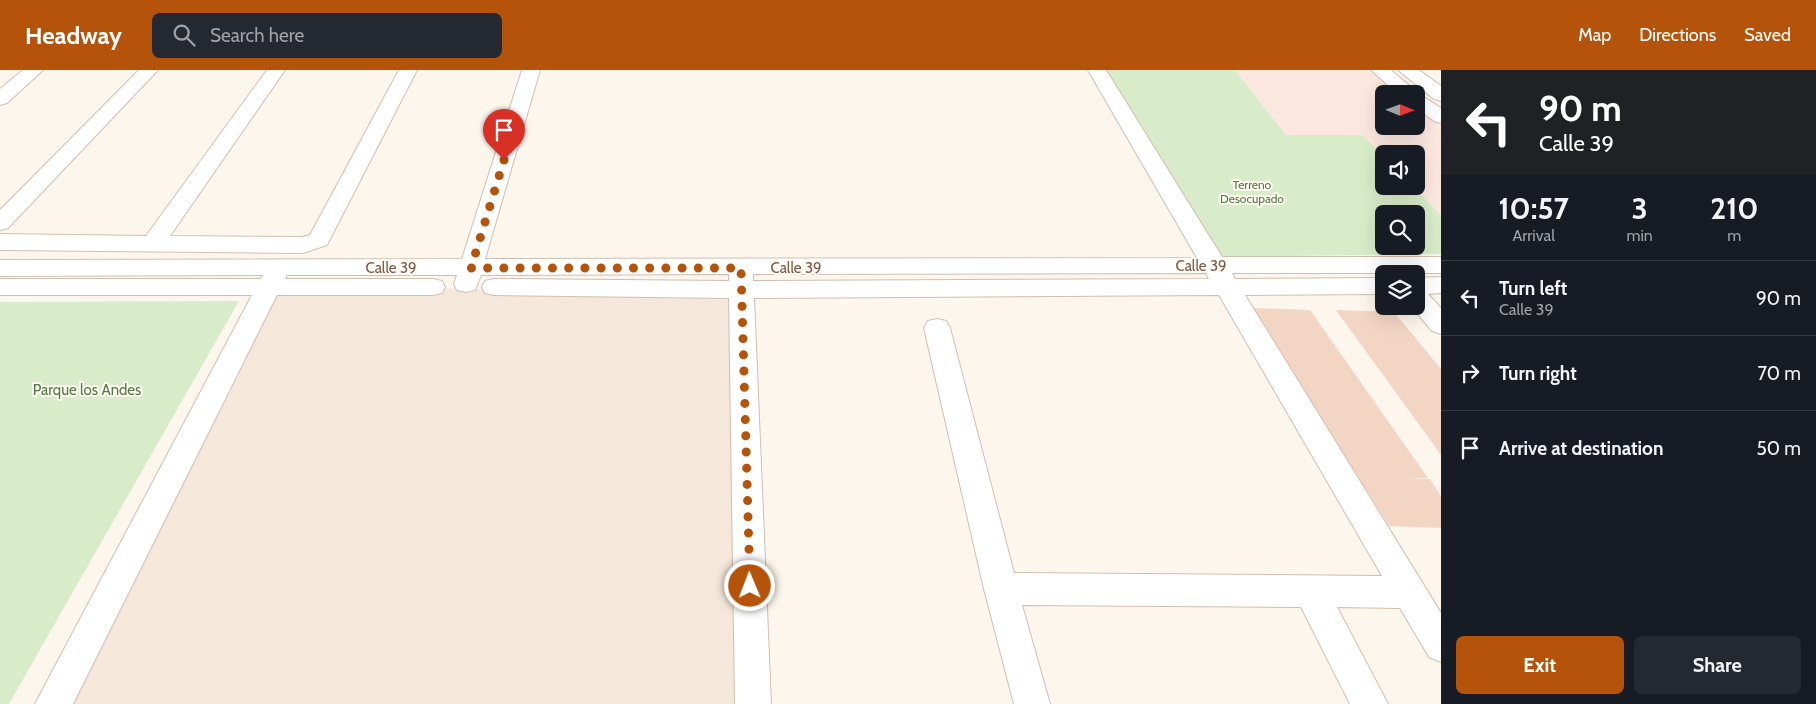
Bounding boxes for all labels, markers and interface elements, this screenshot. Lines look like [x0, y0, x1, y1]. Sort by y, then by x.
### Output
search box [152, 13, 502, 58]
text: Headway [25, 21, 122, 50]
icon: search [170, 21, 198, 49]
text: Search here [210, 24, 304, 47]
text: Map [1578, 24, 1611, 46]
text: Directions [1639, 24, 1716, 46]
text: Saved [1744, 24, 1791, 46]
north arrow [1375, 85, 1425, 135]
map controls [1375, 85, 1425, 315]
text: 90 m [1539, 87, 1622, 130]
icon: left [1456, 90, 1521, 155]
pin [483, 109, 525, 160]
icon: arrive [490, 116, 518, 144]
text: Calle 39 [1539, 130, 1614, 157]
button: sound [1375, 145, 1425, 195]
park label: Terreno Desocupado [1220, 177, 1284, 206]
text: 10:57 [1499, 190, 1569, 227]
text: 3 [1631, 190, 1648, 227]
text: 210 [1710, 190, 1758, 227]
button: search [1375, 205, 1425, 255]
text: Arrival [1512, 226, 1555, 245]
text: min [1626, 226, 1653, 245]
text: m [1727, 226, 1741, 245]
street label: Calle 39 [1175, 257, 1227, 275]
street label: Calle 39 [365, 259, 417, 277]
street label: Calle 39 [770, 259, 822, 277]
button: layers [1375, 265, 1425, 315]
text: Turn left [1499, 277, 1567, 300]
icon: left [1456, 284, 1484, 312]
text: 90 m [1756, 287, 1801, 310]
text: Calle 39 [1499, 300, 1554, 319]
icon: right [1456, 359, 1484, 387]
text: Turn right [1499, 362, 1577, 385]
text: 70 m [1757, 362, 1801, 385]
park label: Parque los Andes [33, 381, 141, 399]
icon: arrive [1456, 434, 1484, 462]
text: Arrive at destination [1499, 437, 1663, 460]
text: 50 m [1757, 437, 1801, 460]
position arrow [723, 559, 775, 611]
button: Exit [1456, 636, 1624, 694]
button: Share [1634, 636, 1801, 694]

